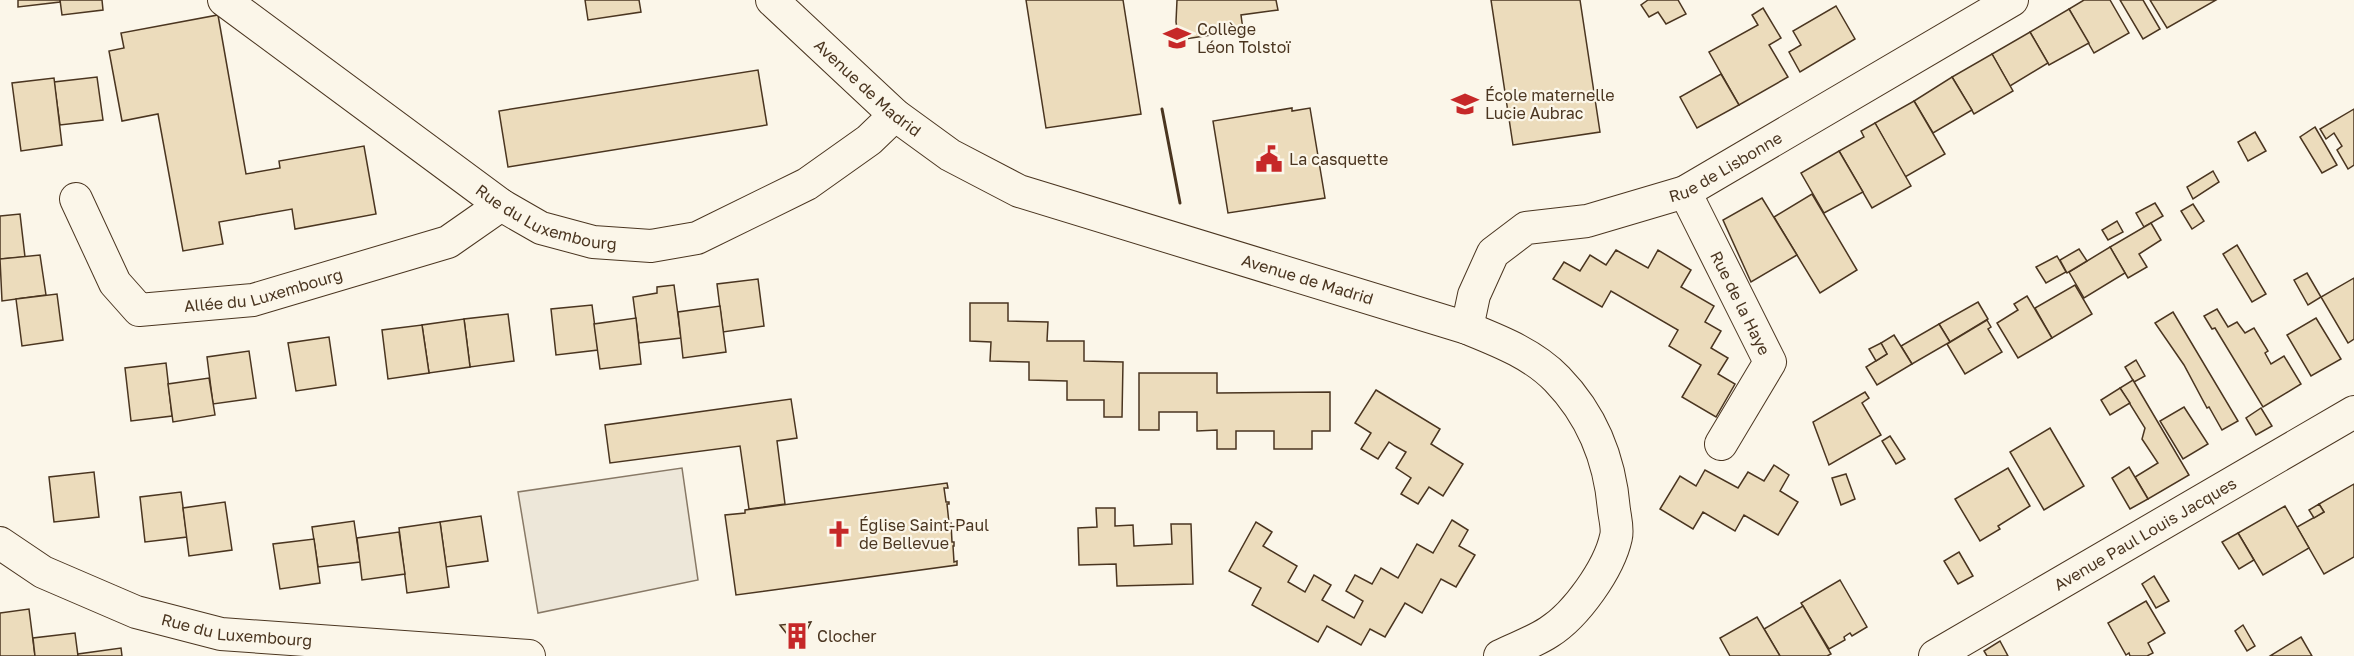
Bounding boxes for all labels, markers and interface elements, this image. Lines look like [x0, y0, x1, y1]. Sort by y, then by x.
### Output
place label: Collège Léon Tolstoï [1197, 19, 1291, 57]
school or university icon: Collège Léon Tolstoï [1162, 23, 1192, 53]
street label: Avenue de Madrid [810, 35, 925, 141]
place label: École maternelle Lucie Aubrac [1485, 85, 1615, 123]
school or university icon: École maternelle Lucie Aubrac [1450, 89, 1480, 119]
street label: Rue de Lisbonne [1666, 127, 1786, 206]
public building icon: La casquette [1254, 144, 1284, 174]
place label: La casquette [1289, 149, 1388, 169]
street label: Rue du Luxembourg [472, 180, 617, 254]
street label: Rue de la Haye [1706, 248, 1775, 358]
street label: Avenue de Madrid [1239, 250, 1376, 309]
street label: Allée du Luxembourg [183, 264, 345, 316]
street label: Avenue Paul Louis Jacques [2050, 473, 2240, 595]
place label: Église Saint-Paul de Bellevue [859, 515, 989, 553]
church icon: Église Saint-Paul de Bellevue [824, 519, 854, 549]
street label: Rue du Luxembourg [159, 609, 313, 650]
building icon: Clocher [782, 621, 812, 651]
place label: Clocher [817, 626, 877, 646]

